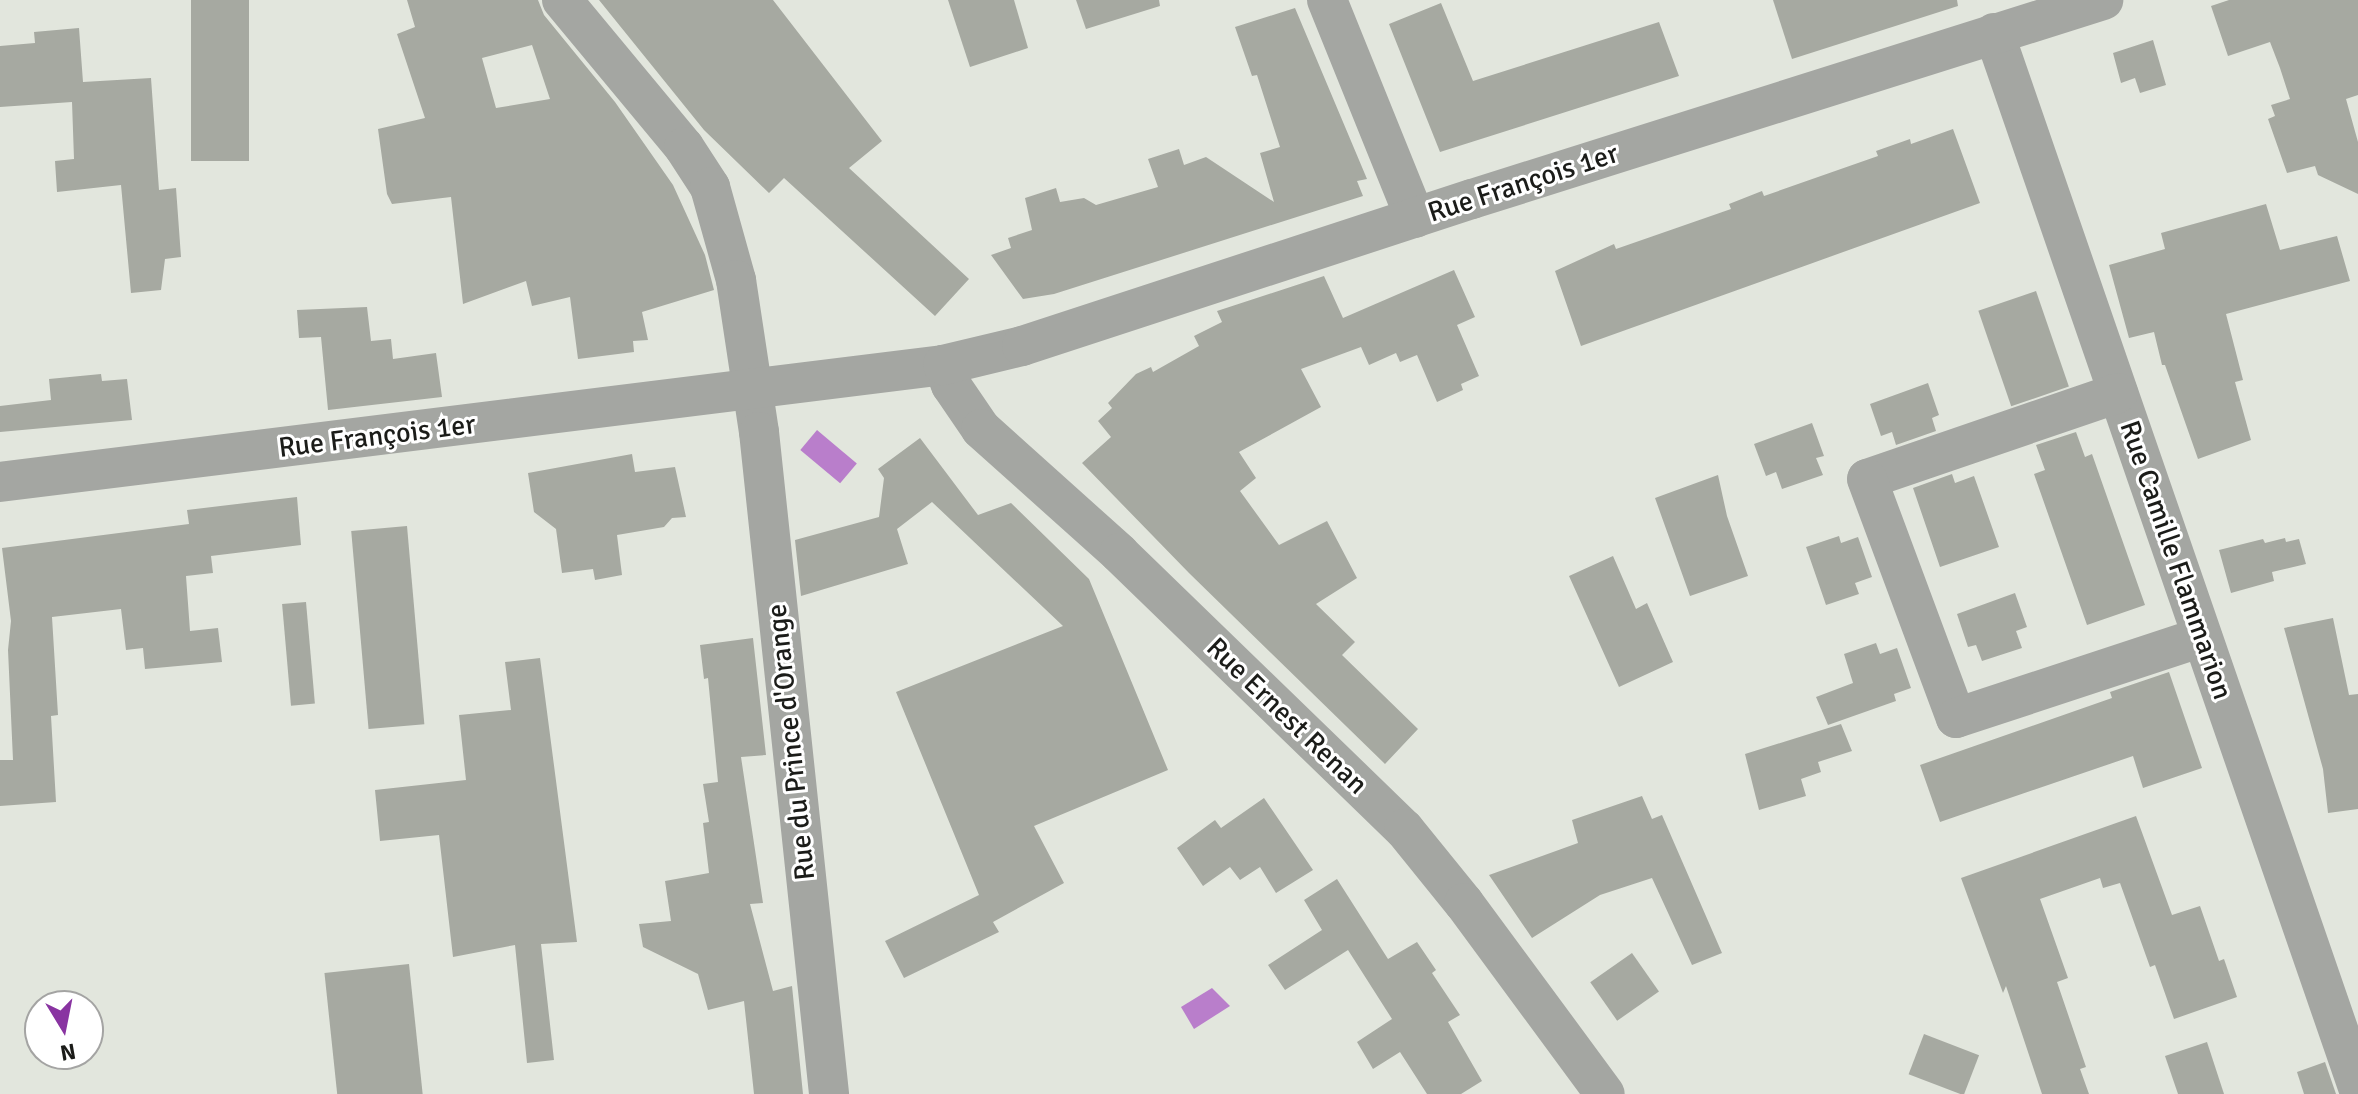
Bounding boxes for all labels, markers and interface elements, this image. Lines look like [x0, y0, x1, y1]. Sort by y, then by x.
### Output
street label: Rue François 1er [1424, 136, 1622, 230]
street label: Rue François 1er [277, 407, 477, 465]
street label: Rue Camille Flammarion [2112, 416, 2240, 704]
street label: Rue du Prince d'Orange [760, 602, 822, 882]
street label: Rue Ernest Renan [1200, 631, 1374, 801]
north arrow [24, 990, 104, 1070]
text: N [58, 1038, 78, 1067]

